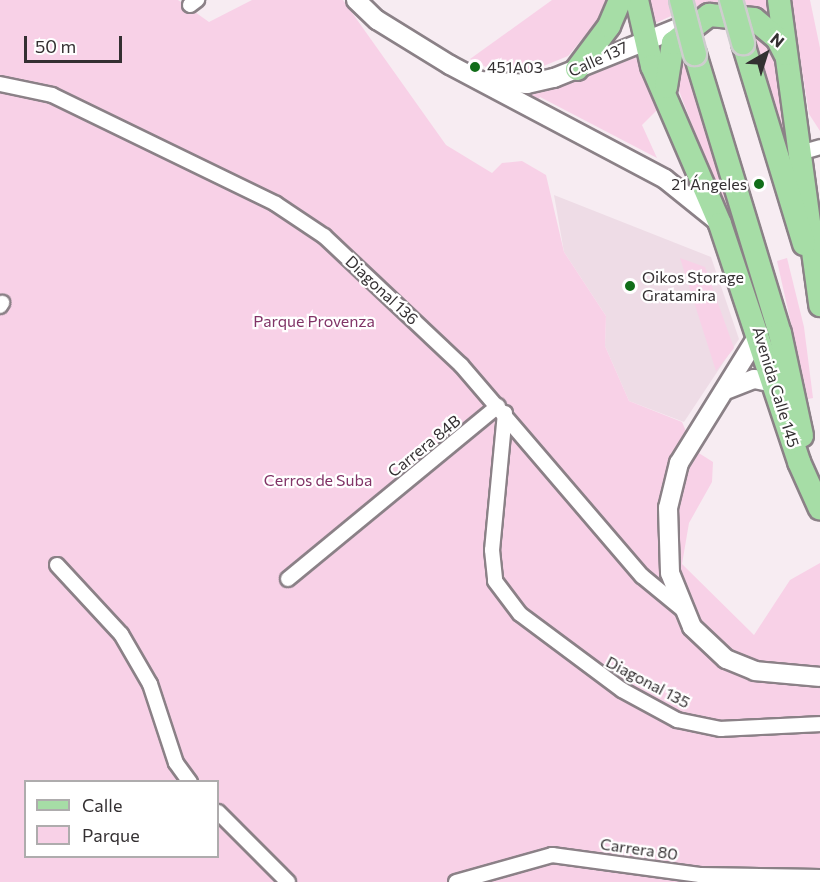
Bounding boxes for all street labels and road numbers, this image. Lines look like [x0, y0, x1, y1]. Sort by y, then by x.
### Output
street label: Calle 137 [565, 37, 631, 81]
street label: Diagonal 136 [342, 251, 422, 329]
street label: Avenida Calle 145 [748, 324, 804, 450]
street label: Carrera 84B [384, 411, 464, 481]
street label: Diagonal 135 [603, 652, 693, 712]
street label: Carrera 80 [599, 834, 679, 864]

